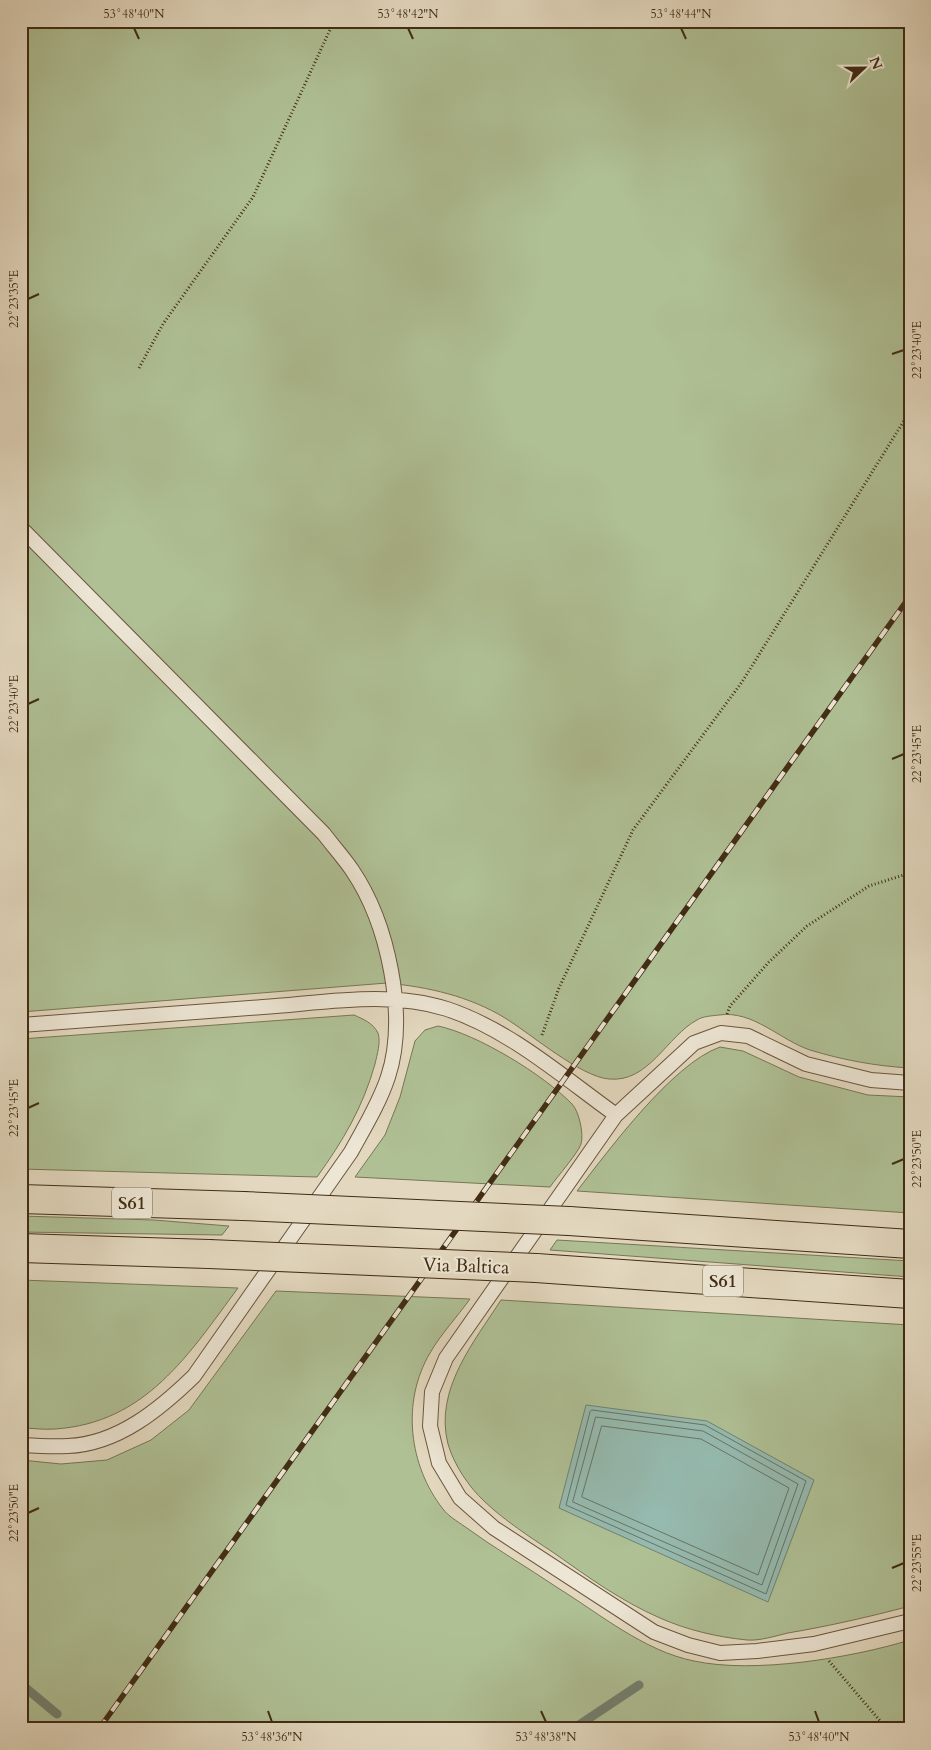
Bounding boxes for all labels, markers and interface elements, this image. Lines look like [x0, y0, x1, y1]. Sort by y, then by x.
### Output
text: 53°48'40"N [104, 6, 165, 22]
text: 53°48'42"N [378, 6, 439, 22]
text: 53°48'44"N [651, 6, 712, 22]
north arrow [838, 42, 888, 92]
text: N [865, 54, 887, 73]
text: 22°23'35"E [6, 270, 22, 328]
text: 22°23'40"E [909, 321, 925, 379]
text: 22°23'40"E [6, 675, 22, 733]
text: 22°23'45"E [909, 725, 925, 783]
text: 22°23'45"E [6, 1079, 22, 1137]
text: 22°23'50"E [909, 1130, 925, 1188]
road number: S61 [112, 1188, 152, 1218]
street label: Via Baltica [422, 1251, 510, 1281]
road number: S61 [703, 1266, 743, 1296]
text: 22°23'50"E [6, 1484, 22, 1542]
text: 22°23'55"E [909, 1534, 925, 1592]
text: 53°48'36"N [242, 1729, 303, 1745]
text: 53°48'38"N [516, 1729, 577, 1745]
text: 53°48'40"N [789, 1729, 850, 1745]

